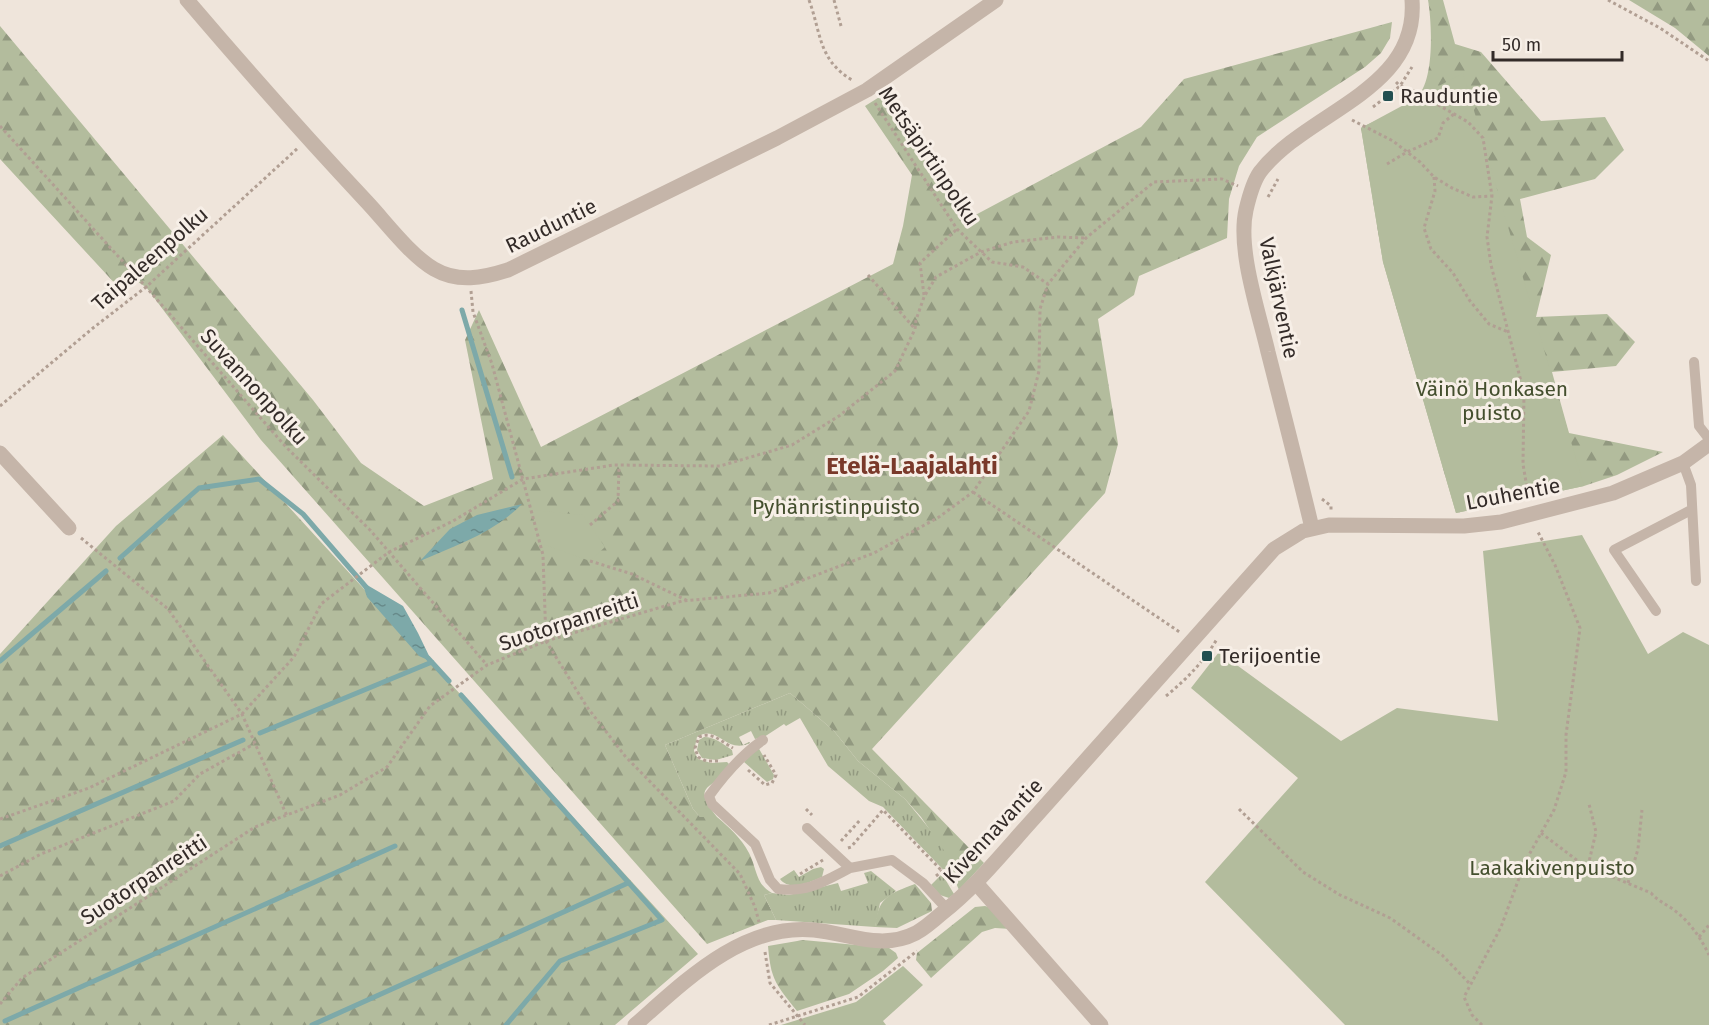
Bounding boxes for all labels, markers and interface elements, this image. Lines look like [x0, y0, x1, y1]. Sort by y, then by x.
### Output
scale bar [1493, 24, 1622, 62]
text: 50 m [1502, 34, 1541, 56]
street label: Metsäpirtinpolku [873, 81, 985, 231]
place label: Rauduntie [1400, 83, 1498, 109]
marker: Rauduntie [1381, 89, 1395, 103]
street label: Rauduntie [501, 193, 601, 259]
street label: Taipaleenpolku [87, 201, 213, 317]
street label: Valkjärventie [1253, 235, 1305, 361]
street label: Suvannonpolku [195, 323, 313, 451]
park label: Väinö Honkasen puisto [1416, 376, 1568, 426]
district label: Etelä-Laajalahti [826, 452, 998, 480]
street label: Louhentie [1464, 472, 1562, 516]
park label: Pyhänristinpuisto [752, 494, 920, 520]
street label: Suotorpanreitti [496, 587, 642, 657]
place label: Terijoentie [1219, 643, 1321, 669]
marker: Terijoentie [1200, 649, 1214, 663]
street label: Kivennavantie [938, 773, 1048, 889]
street label: Suotorpanreitti [76, 829, 212, 931]
park label: Laakakivenpuisto [1469, 855, 1635, 881]

